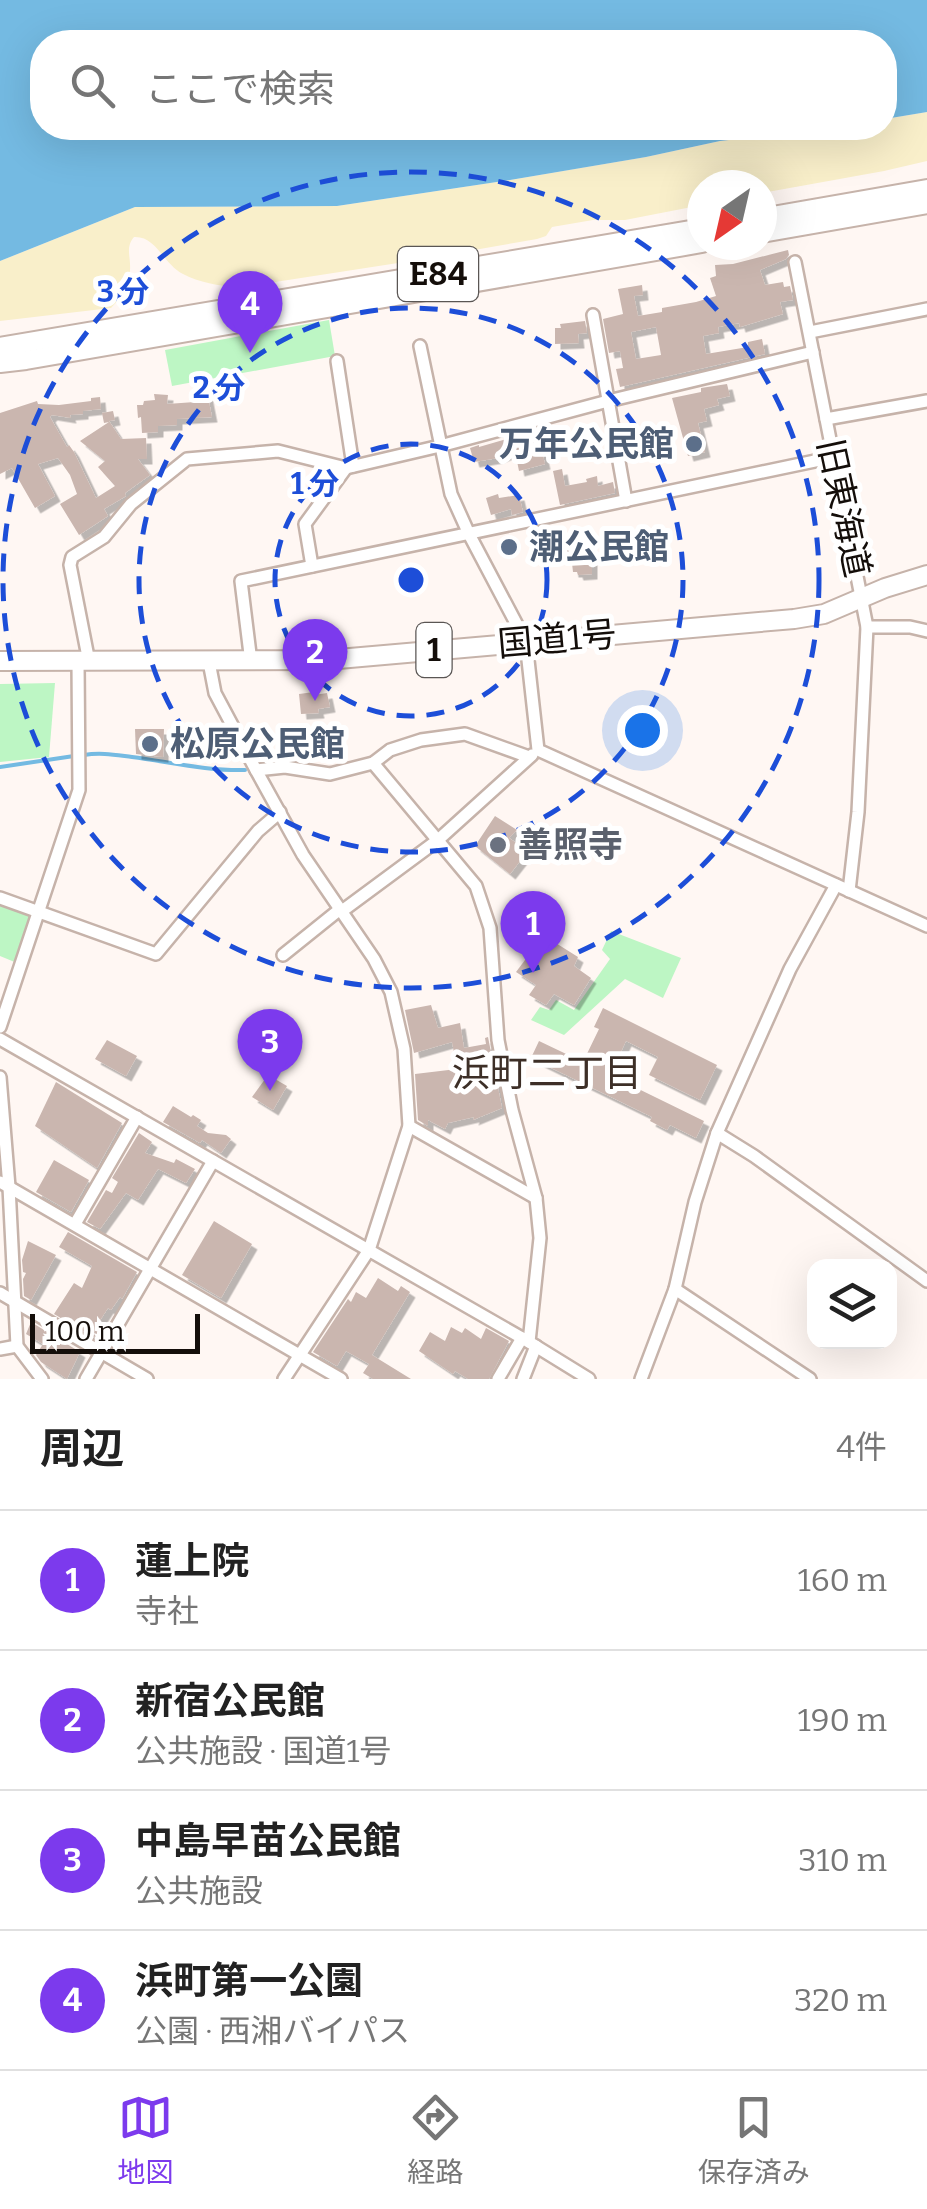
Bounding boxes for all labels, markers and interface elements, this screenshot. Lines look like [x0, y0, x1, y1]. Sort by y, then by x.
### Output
search box [30, 30, 897, 140]
icon: search [65, 58, 120, 113]
text: ここで検索 [145, 66, 335, 112]
north arrow [687, 170, 777, 260]
road number: E84 [398, 247, 478, 301]
pin: 4 [218, 270, 282, 353]
text: 3 分 [97, 274, 149, 310]
text: 2 分 [193, 370, 245, 406]
place label: 万年公民館 [499, 423, 674, 465]
marker: 万年公民館 [683, 433, 705, 455]
street label: 旧東海道 [809, 435, 879, 581]
text: 1 分 [291, 466, 339, 502]
place label: 潮公民館 [529, 526, 669, 568]
marker: 潮公民館 [498, 536, 520, 558]
centre of rings [393, 562, 429, 598]
street label: 国道1号 [496, 613, 618, 665]
pin: 2 [282, 618, 348, 701]
road number: 1 [416, 623, 452, 677]
your location [617, 705, 668, 756]
place label: 松原公民館 [170, 723, 345, 765]
marker: 松原公民館 [139, 733, 161, 755]
place label: 善照寺 [518, 824, 623, 866]
marker: 善照寺 [487, 834, 509, 856]
pin: 1 [500, 890, 566, 973]
pin: 3 [238, 1008, 302, 1091]
district label: 浜町二丁目 [452, 1050, 642, 1096]
map controls [807, 1259, 897, 1349]
button: layers [807, 1259, 897, 1349]
scale bar [30, 1309, 200, 1354]
text: 100 m [45, 1315, 125, 1348]
text: 周辺 [40, 1424, 124, 1474]
text: 4件 [836, 1428, 887, 1466]
text: 蓮上院 [135, 1538, 249, 1584]
text: 1 [66, 1561, 79, 1599]
text: 160 m [798, 1561, 887, 1599]
text: 寺社 [135, 1592, 199, 1630]
text: 新宿公民館 [135, 1678, 325, 1724]
text: 2 [63, 1701, 82, 1739]
text: 190 m [798, 1701, 887, 1739]
text: 公共施設 · 国道1号 [135, 1732, 392, 1770]
text: 中島早苗公民館 [135, 1818, 401, 1864]
text: 3 [63, 1841, 82, 1879]
text: 310 m [798, 1841, 887, 1879]
text: 公共施設 [135, 1872, 263, 1910]
text: 浜町第一公園 [135, 1958, 363, 2004]
text: 4 [63, 1981, 82, 2019]
text: 320 m [794, 1981, 887, 2019]
text: 公園 · 西湘バイパス [135, 2012, 410, 2050]
tab: 地図 [117, 2090, 173, 2190]
tab: 経路 [407, 2090, 464, 2190]
tab: 保存済み [698, 2090, 810, 2190]

